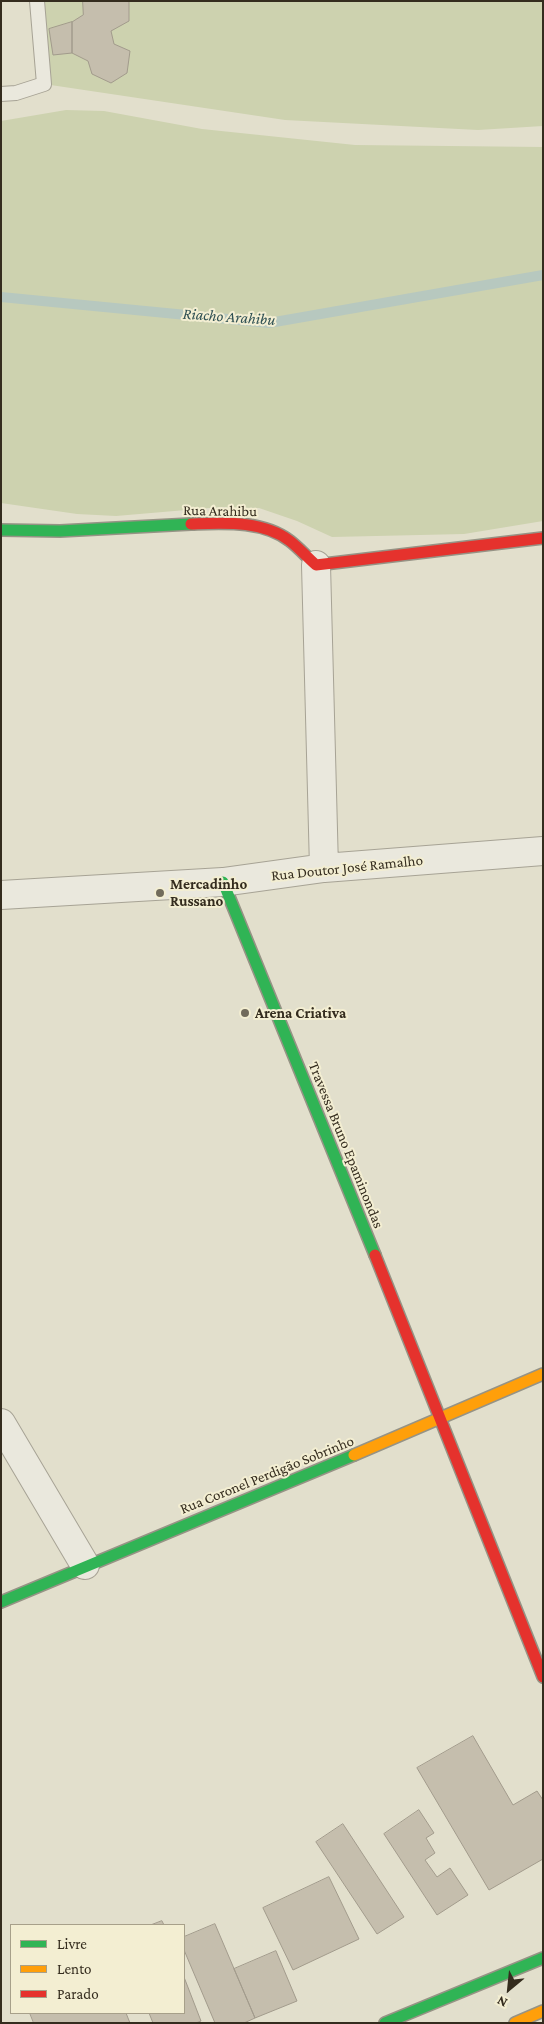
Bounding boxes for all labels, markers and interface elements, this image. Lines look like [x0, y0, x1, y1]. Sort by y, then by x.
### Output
water label: Riacho Arahibu [182, 304, 276, 330]
street label: Rua Arahibu [183, 501, 257, 521]
street label: Rua Doutor José Ramalho [270, 851, 424, 885]
place label: Mercadinho Russano [170, 875, 247, 910]
marker: Mercadinho Russano [154, 887, 166, 899]
place label: Arena Criativa [255, 1004, 346, 1022]
marker: Arena Criativa [239, 1007, 251, 1019]
street label: Travessa Bruno Epaminondas [304, 1059, 388, 1231]
street label: Rua Coronel Perdigão Sobrinho [177, 1432, 357, 1518]
legend [10, 1924, 185, 2014]
text: Livre [57, 1936, 87, 1952]
text: Lento [57, 1961, 91, 1977]
north arrow [484, 1964, 534, 2014]
text: Parado [57, 1986, 99, 2002]
text: N [494, 1993, 510, 2012]

